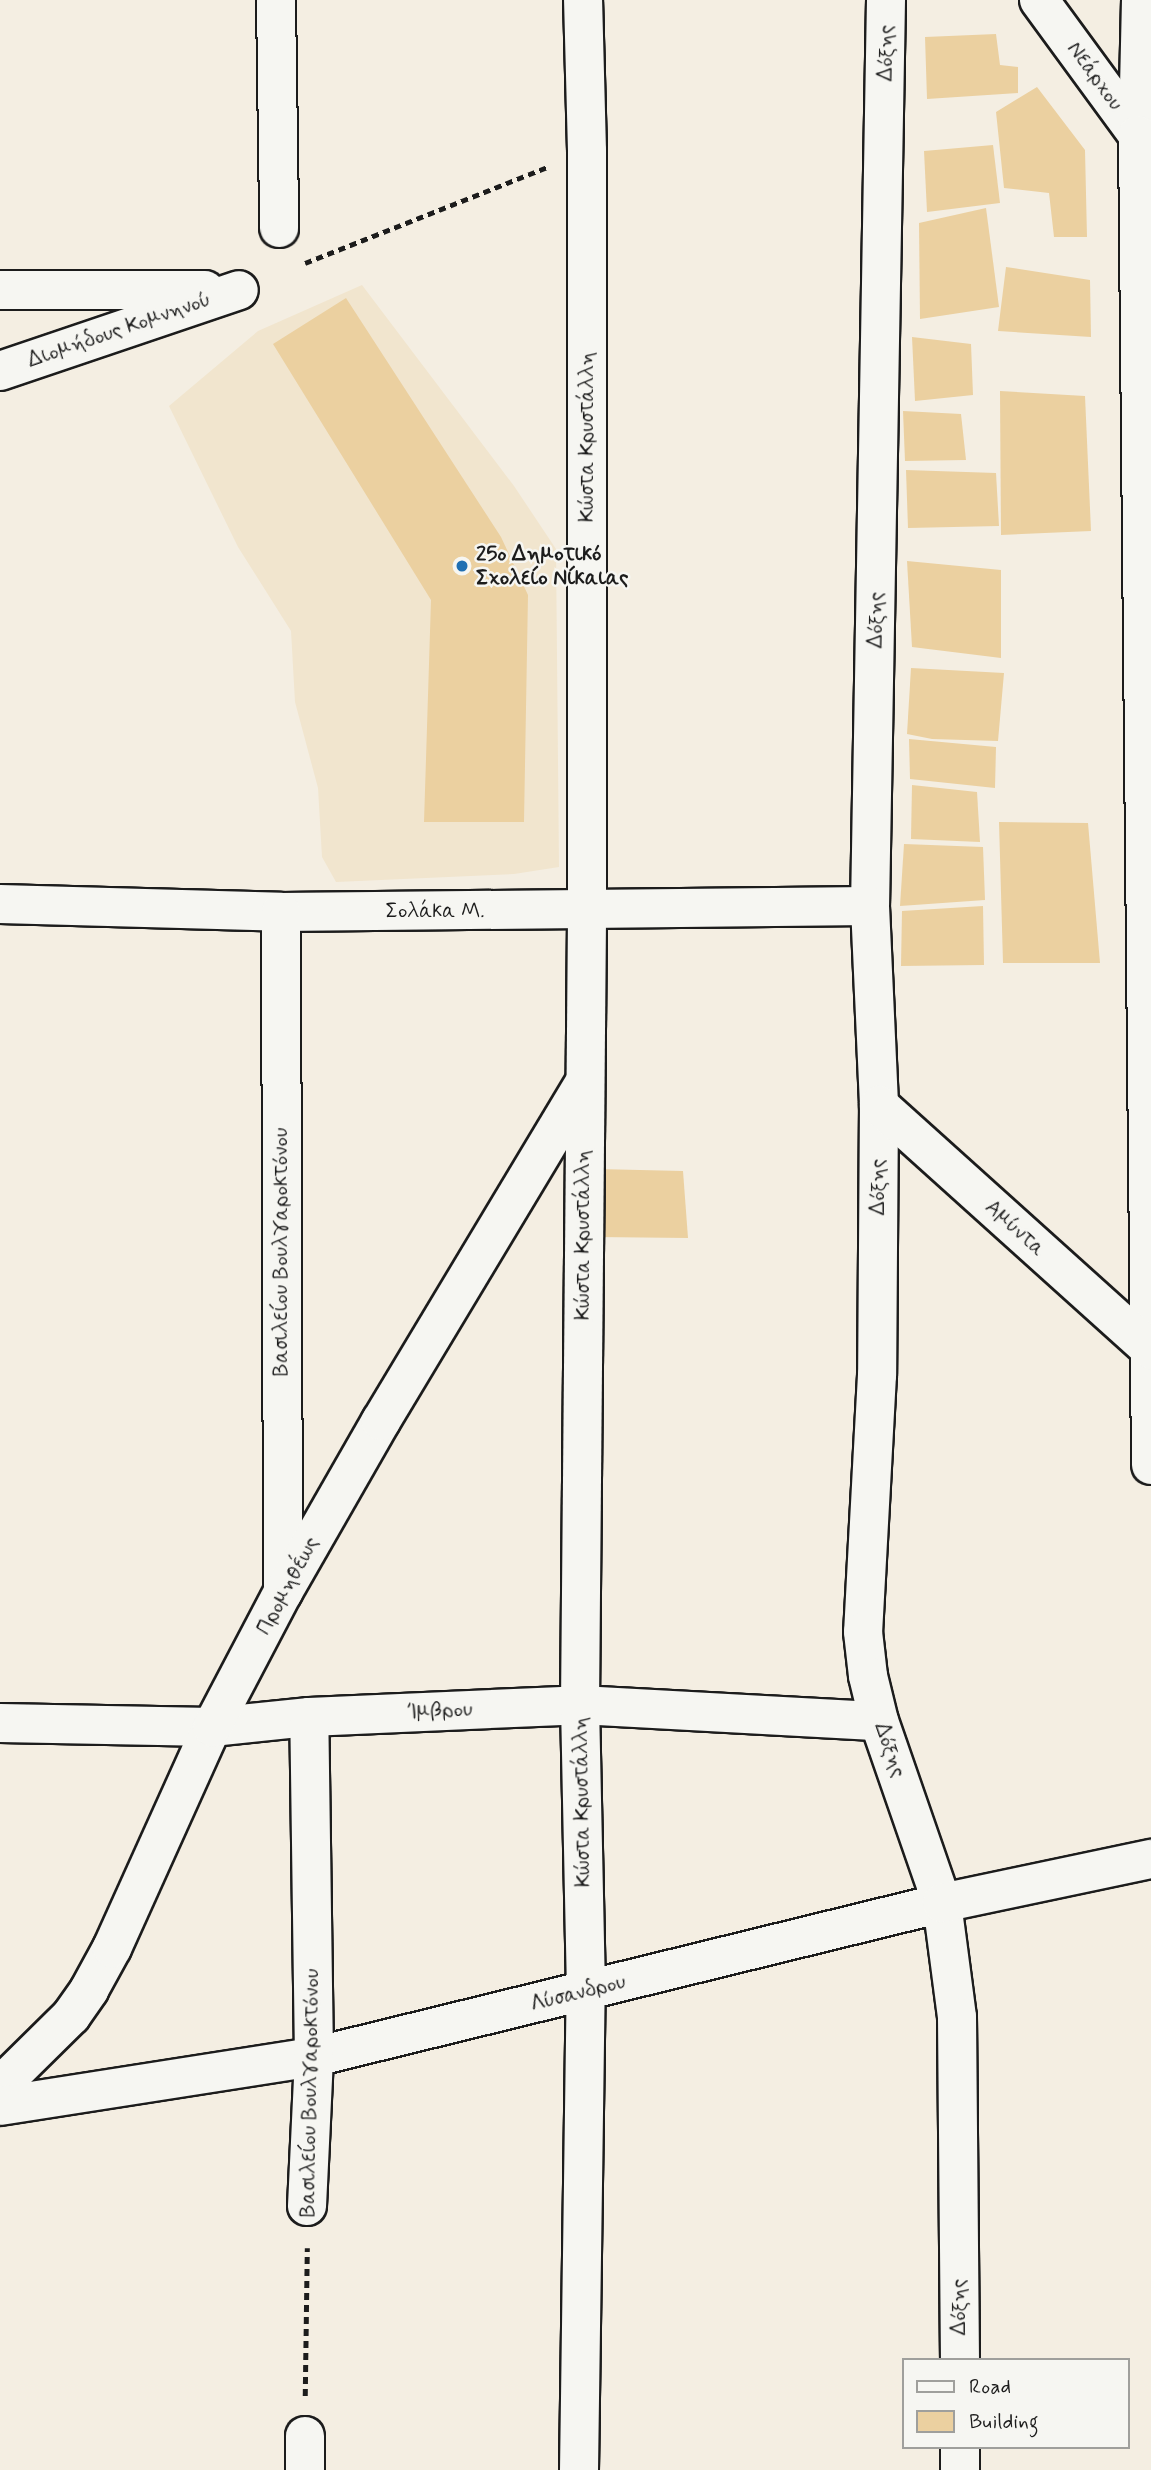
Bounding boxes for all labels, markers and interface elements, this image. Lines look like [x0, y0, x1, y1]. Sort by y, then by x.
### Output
street label: Δόξης [873, 25, 899, 81]
street label: Νεάρχου [1062, 37, 1128, 115]
street label: Διομήδους Κομνηνού [24, 287, 214, 373]
street label: Κώστα Κρυστάλλη [574, 352, 600, 522]
place label: 25o Δημοτικό Σχολείο Νίκαιας [476, 541, 628, 591]
marker: 25o Δημοτικό Σχολείο Νίκαιας [454, 558, 470, 574]
street label: Δόξης [863, 592, 889, 648]
street label: Σολάκα Μ. [385, 898, 485, 924]
street label: Βασιλείου Βουλγαροκτόνου [268, 1128, 294, 1376]
street label: Κώστα Κρυστάλλη [570, 1150, 596, 1320]
street label: Δόξης [865, 1159, 891, 1215]
street label: Αμύντα [980, 1195, 1050, 1261]
street label: Προμηθέως [252, 1533, 324, 1639]
street label: Ίμβρου [407, 1697, 473, 1725]
street label: Κώστα Κρυστάλλη [568, 1717, 596, 1887]
street label: Δόξης [869, 1719, 911, 1781]
street label: Βασιλείου Βουλγαροκτόνου [295, 1969, 325, 2217]
street label: Λύσανδρου [528, 1969, 628, 2017]
street label: Δόξης [946, 2279, 972, 2335]
legend [902, 2358, 1130, 2449]
text: Road [969, 2373, 1011, 2401]
text: Building [969, 2408, 1039, 2436]

